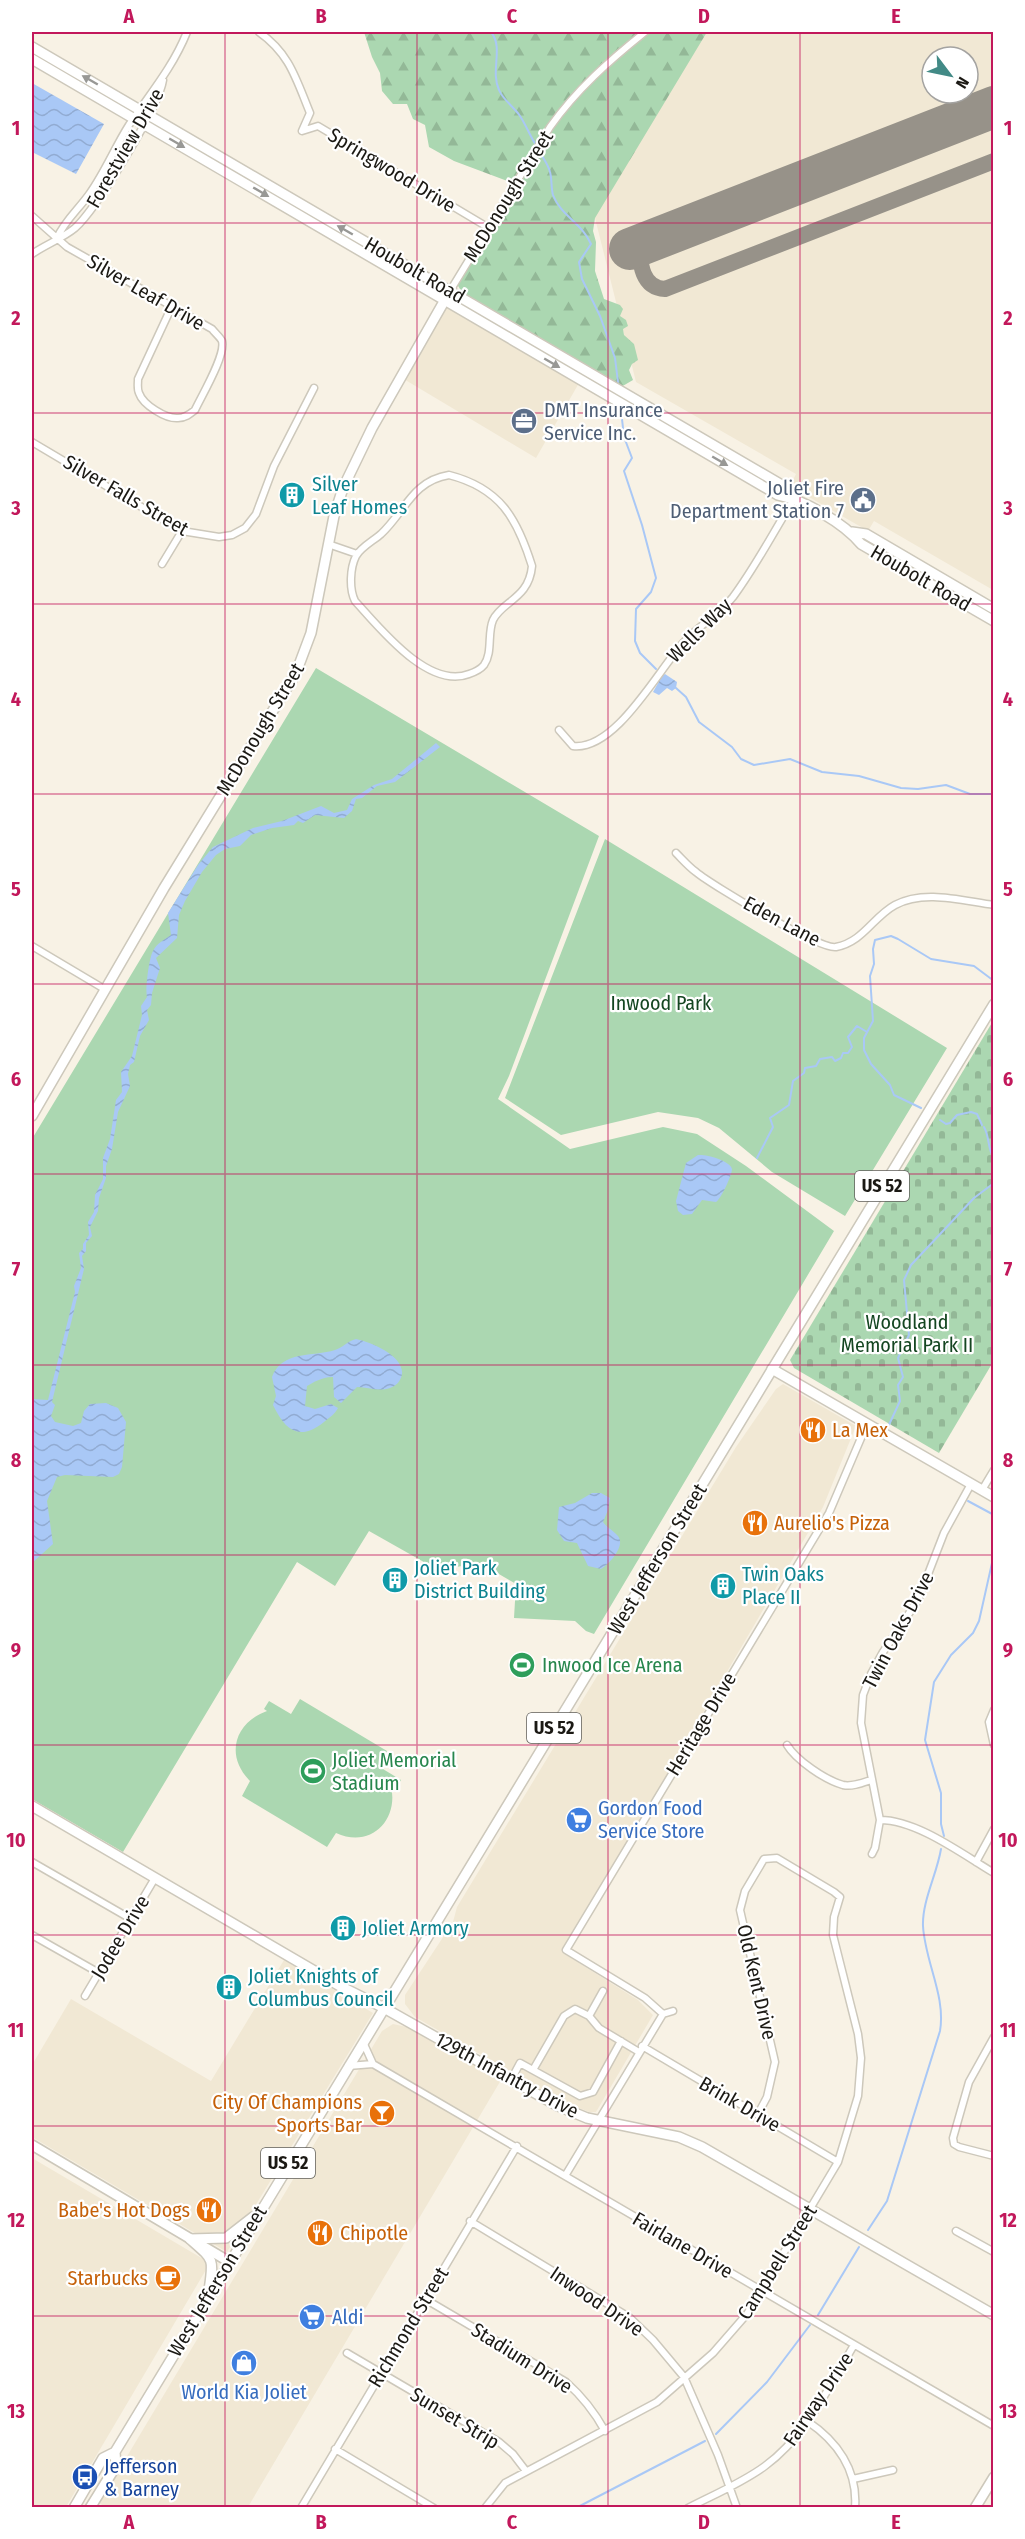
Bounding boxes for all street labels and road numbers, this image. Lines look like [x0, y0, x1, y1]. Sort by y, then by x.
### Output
street label: Forestview Drive [81, 84, 169, 212]
street label: Springwood Drive [324, 123, 460, 217]
street label: McDonough Street [458, 126, 558, 266]
street label: Houbolt Road [360, 232, 470, 308]
street label: Silver Leaf Drive [83, 249, 209, 335]
street label: Silver Falls Street [59, 449, 193, 541]
street label: Houbolt Road [866, 540, 976, 616]
street label: Wells Way [662, 593, 736, 667]
street label: McDonough Street [211, 658, 309, 800]
street label: Eden Lane [739, 891, 825, 951]
road number: US 52 [855, 1171, 909, 1201]
street label: West Jefferson Street [602, 1479, 712, 1639]
street label: Twin Oaks Drive [857, 1567, 939, 1693]
street label: Heritage Drive [661, 1668, 741, 1780]
road number: US 52 [527, 1713, 581, 1743]
street label: Jodee Drive [86, 1891, 154, 1983]
street label: Old Kent Drive [732, 1922, 782, 2042]
street label: 129th Infantry Drive [431, 2027, 583, 2123]
street label: Brink Drive [695, 2071, 785, 2137]
road number: US 52 [261, 2148, 315, 2178]
street label: Campbell Street [732, 2200, 822, 2324]
street label: West Jefferson Street [162, 2201, 272, 2361]
street label: Fairlane Drive [629, 2207, 737, 2283]
street label: Inwood Drive [546, 2261, 648, 2341]
street label: Richmond Street [363, 2262, 454, 2392]
street label: Stadium Drive [467, 2317, 577, 2399]
street label: Fairway Drive [778, 2348, 858, 2450]
street label: Sunset Strip [406, 2382, 504, 2454]

